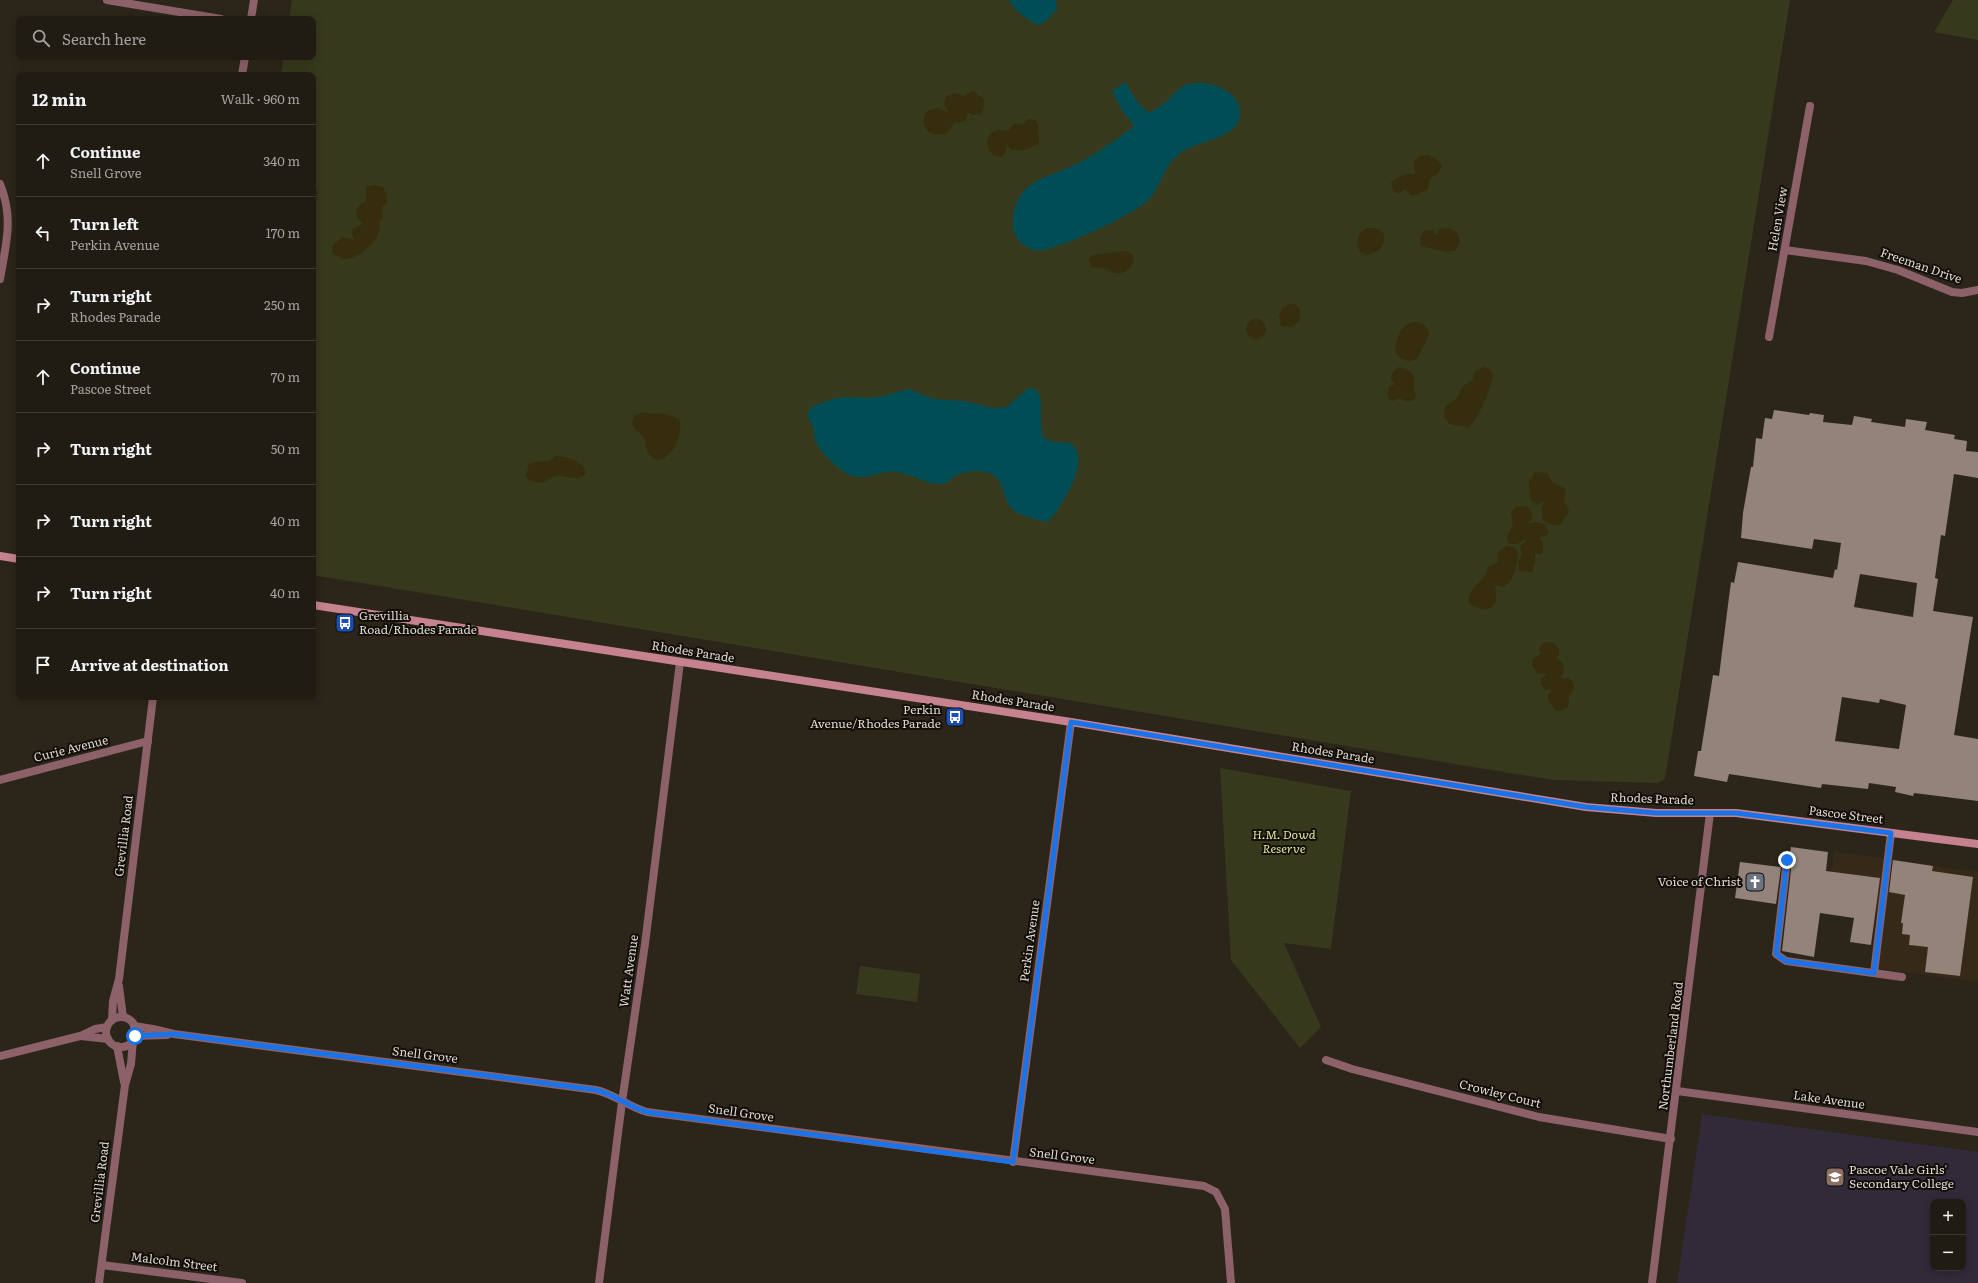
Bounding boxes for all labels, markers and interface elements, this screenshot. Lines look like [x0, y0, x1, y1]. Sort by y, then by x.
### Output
search box [16, 16, 316, 60]
icon: search [30, 27, 52, 49]
text: Search here [62, 27, 146, 50]
text: 12 min [32, 86, 87, 111]
text: Walk · 960 m [221, 89, 300, 108]
text: Continue [70, 140, 140, 163]
icon: ahead [32, 150, 54, 172]
text: 340 m [263, 151, 300, 170]
text: Snell Grove [70, 163, 142, 182]
street label: Helen View [1762, 184, 1792, 253]
text: Turn left [70, 212, 139, 235]
icon: left [32, 222, 54, 244]
text: 170 m [266, 223, 300, 242]
text: Perkin Avenue [70, 235, 159, 254]
street label: Freeman Drive [1878, 243, 1964, 287]
text: Turn right [70, 284, 152, 307]
icon: right [32, 294, 54, 316]
text: 250 m [264, 295, 300, 314]
text: Rhodes Parade [70, 307, 161, 326]
text: Continue [70, 356, 140, 379]
icon: ahead [32, 366, 54, 388]
text: 70 m [271, 367, 300, 386]
text: Pascoe Street [70, 379, 151, 398]
text: Turn right [70, 437, 152, 460]
icon: right [32, 438, 54, 460]
text: 50 m [271, 439, 300, 458]
text: Turn right [70, 509, 152, 532]
icon: right [32, 510, 54, 532]
text: 40 m [270, 511, 300, 530]
text: Turn right [70, 581, 152, 604]
icon: right [32, 582, 54, 604]
text: 40 m [270, 583, 300, 602]
place label: Grevillia Road/Rhodes Parade [359, 606, 477, 638]
bus stop icon: Grevillia Road/Rhodes Parade [334, 612, 356, 634]
street label: Rhodes Parade [650, 636, 736, 666]
text: Arrive at destination [70, 653, 229, 676]
icon: arrive [32, 654, 54, 676]
street label: Rhodes Parade [970, 685, 1056, 715]
place label: Perkin Avenue/Rhodes Parade [810, 700, 941, 732]
bus stop icon: Perkin Avenue/Rhodes Parade [944, 706, 966, 728]
street label: Curie Avenue [32, 730, 110, 766]
street label: Rhodes Parade [1290, 737, 1376, 767]
street label: Rhodes Parade [1610, 788, 1694, 808]
street label: Grevillia Road [109, 794, 137, 878]
street label: Pascoe Street [1808, 801, 1885, 828]
park label: H.M. Dowd Reserve [1252, 825, 1316, 857]
route end [1778, 851, 1796, 869]
church icon: Voice of Christ [1744, 871, 1766, 893]
place label: Voice of Christ [1658, 872, 1741, 890]
street label: Perkin Avenue [1014, 899, 1044, 983]
street label: Watt Avenue [614, 933, 642, 1008]
street label: Northumberland Road [1653, 980, 1687, 1111]
route start [126, 1027, 144, 1045]
street label: Snell Grove [391, 1041, 459, 1067]
street label: Crowley Court [1457, 1074, 1543, 1112]
street label: Lake Avenue [1792, 1085, 1866, 1113]
street label: Snell Grove [707, 1099, 775, 1126]
street label: Grevillia Road [85, 1140, 113, 1224]
street label: Snell Grove [1028, 1142, 1096, 1168]
place label: Pascoe Vale Girls' Secondary College [1849, 1160, 1954, 1192]
school or university icon: Pascoe Vale Girls' Secondary College [1824, 1166, 1846, 1188]
map controls [1930, 1199, 1966, 1271]
button: + [1930, 1199, 1966, 1235]
button: − [1930, 1235, 1966, 1271]
street label: Malcolm Street [130, 1247, 219, 1275]

